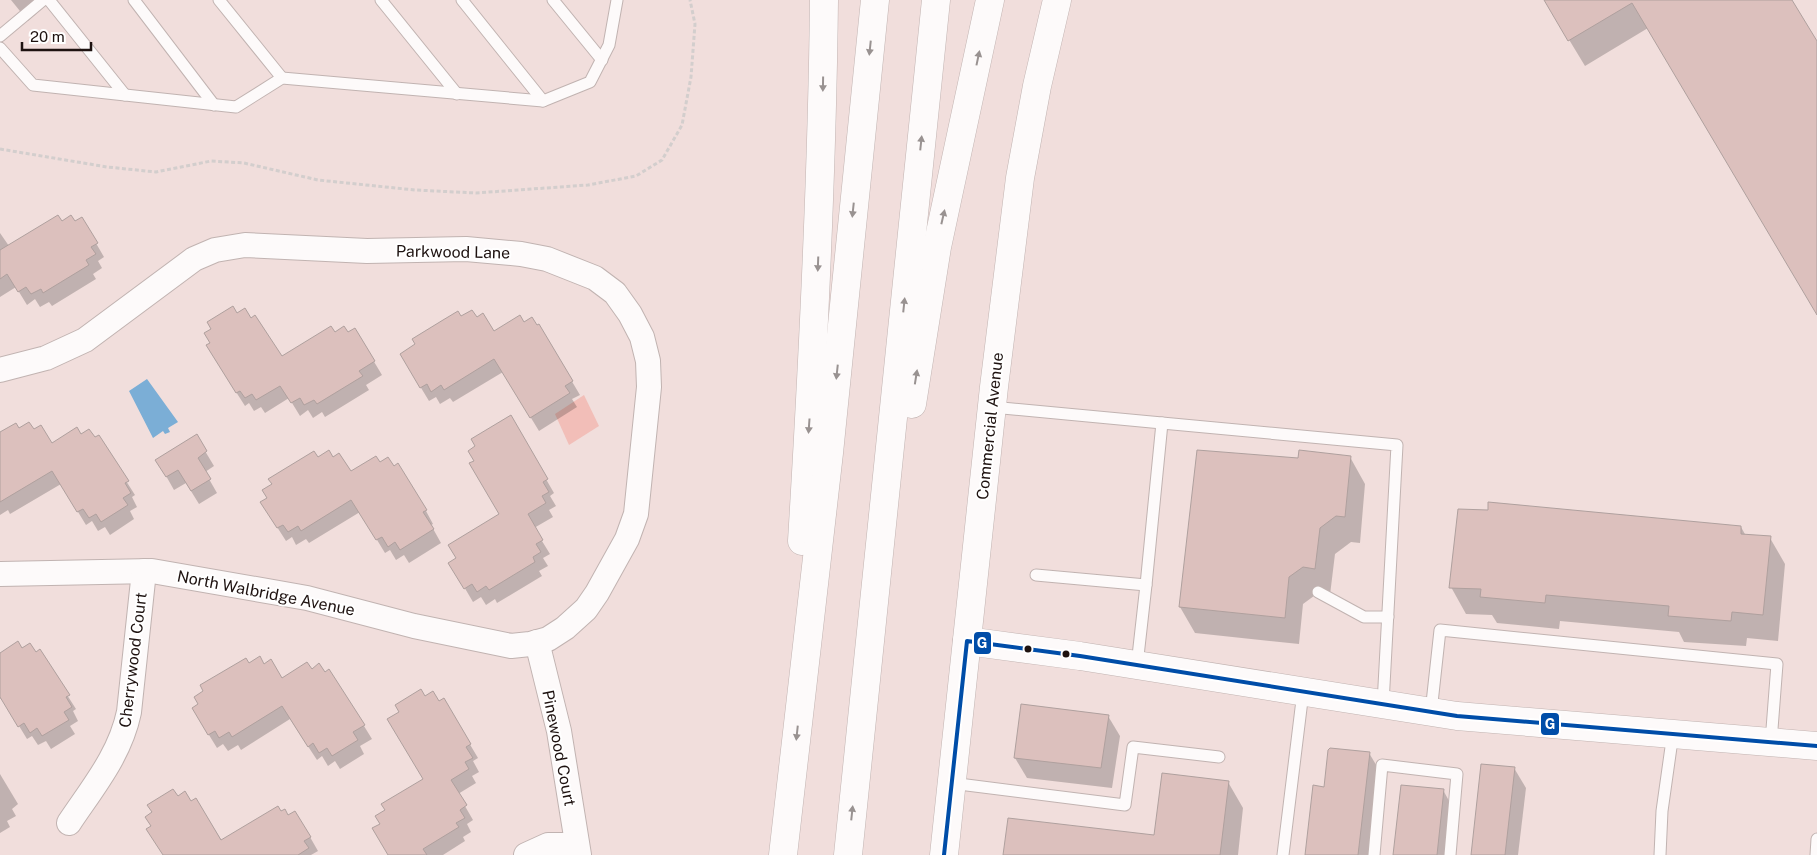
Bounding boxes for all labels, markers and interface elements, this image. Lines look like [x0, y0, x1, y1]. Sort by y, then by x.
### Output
scale bar [22, 20, 91, 52]
text: 20 m [30, 28, 65, 45]
one-way arrow [866, 41, 874, 57]
one-way arrow [974, 51, 982, 66]
one-way arrow [819, 76, 827, 92]
one-way arrow [917, 135, 925, 151]
one-way arrow [849, 202, 857, 218]
one-way arrow [940, 209, 948, 225]
street label: Parkwood Lane [396, 242, 510, 262]
one-way arrow [813, 256, 821, 272]
one-way arrow [900, 297, 908, 313]
street label: Commercial Avenue [973, 351, 1007, 501]
one-way arrow [833, 364, 841, 380]
one-way arrow [912, 369, 920, 385]
one-way arrow [805, 418, 813, 434]
street label: North Walbridge Avenue [175, 566, 357, 620]
street label: Cherrywood Court [115, 591, 151, 729]
line badge: G [973, 631, 992, 655]
text: G [977, 635, 987, 651]
unlabelled marker [1023, 644, 1033, 654]
unlabelled marker [1061, 649, 1071, 659]
street label: Pinewood Court [538, 688, 580, 808]
line badge: G [1540, 712, 1560, 736]
text: G [1545, 716, 1555, 732]
one-way arrow [793, 725, 801, 741]
one-way arrow [848, 805, 856, 821]

